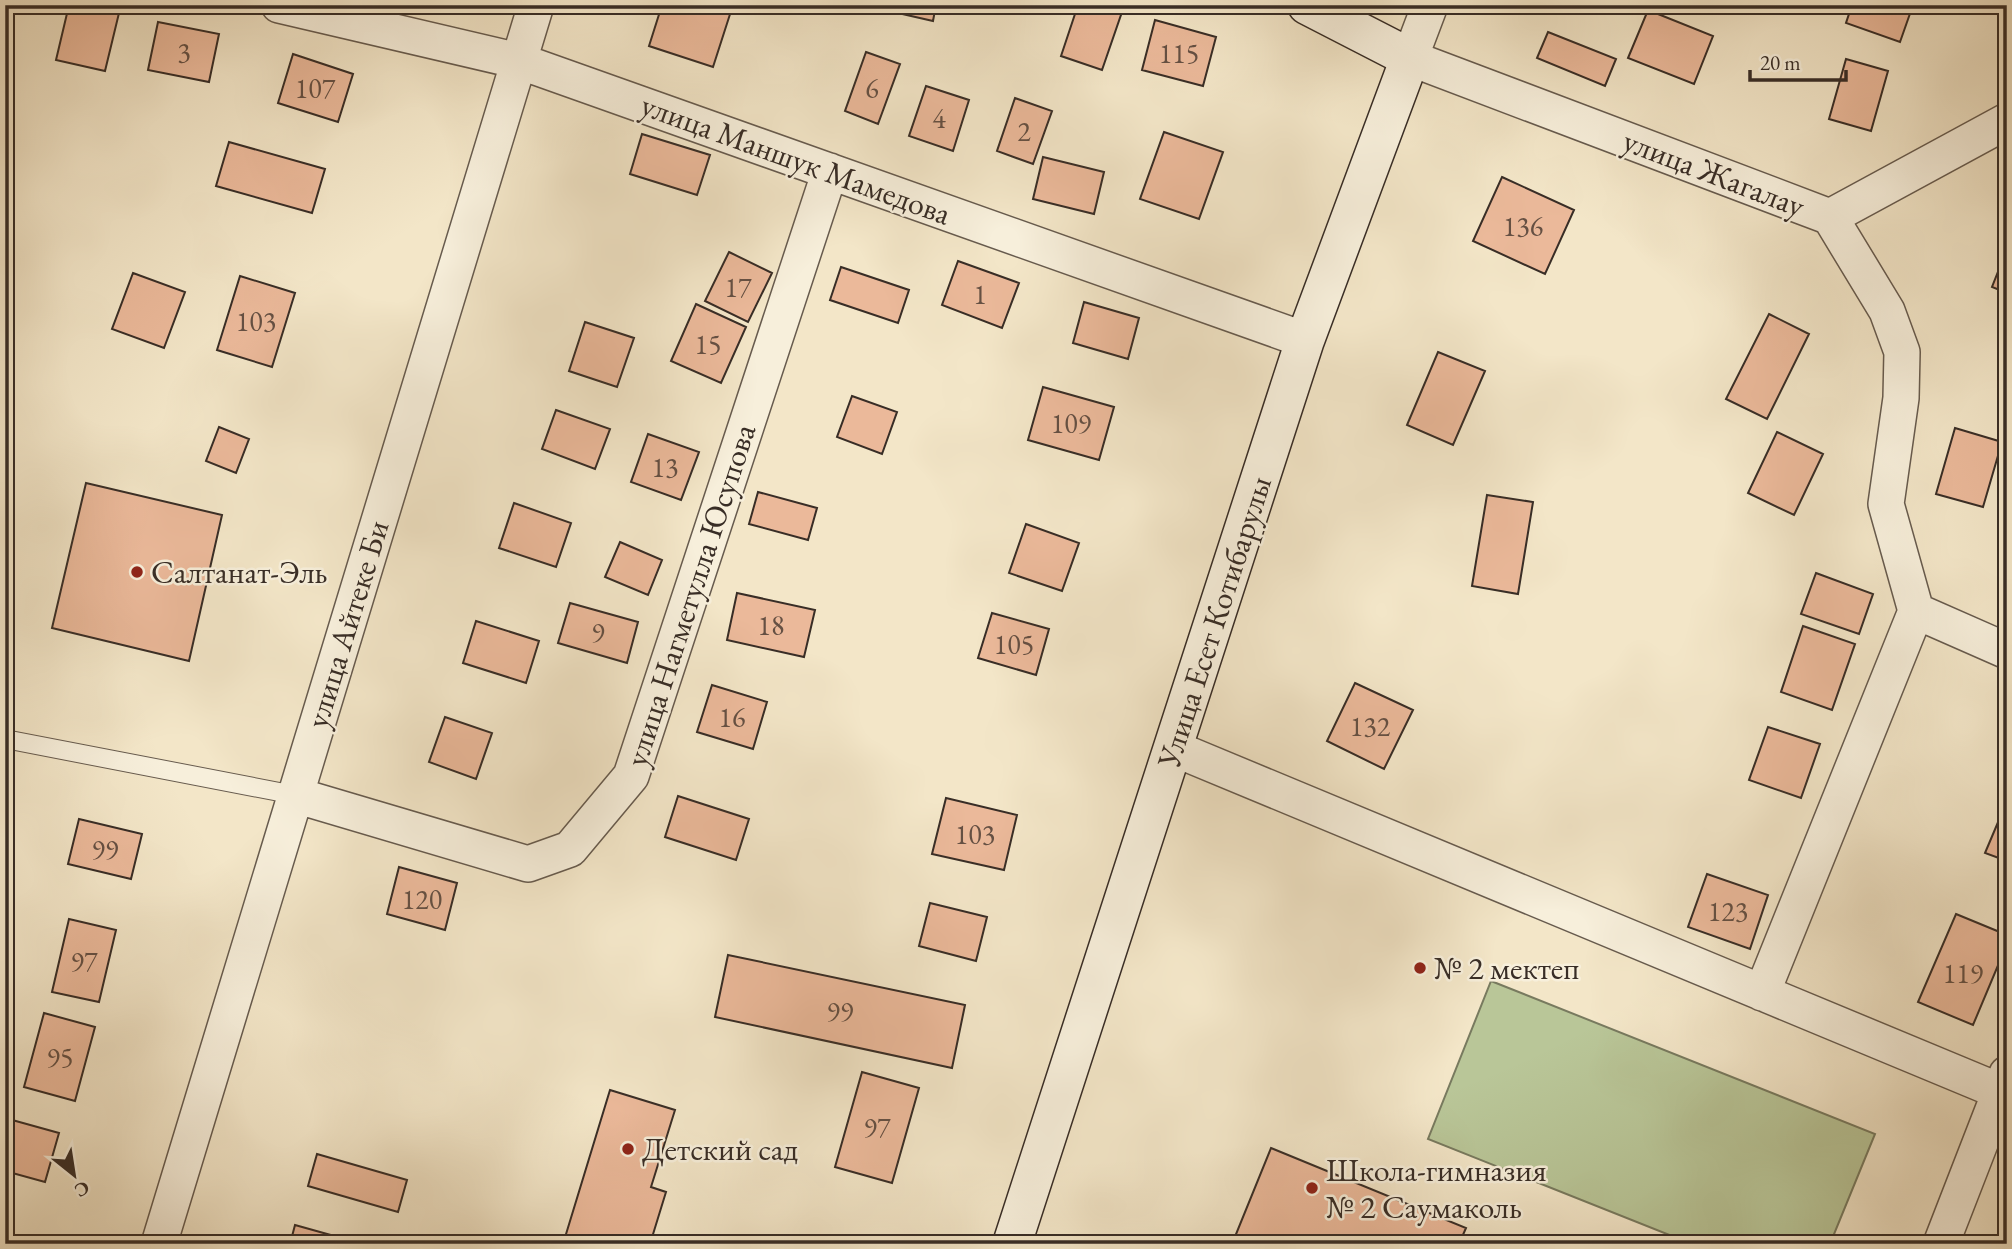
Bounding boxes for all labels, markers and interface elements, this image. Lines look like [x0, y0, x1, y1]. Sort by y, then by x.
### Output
house number: 3 [177, 34, 191, 70]
house number: 115 [1159, 35, 1199, 71]
scale bar [1750, 38, 1846, 82]
text: 20 m [1760, 49, 1801, 76]
house number: 107 [295, 70, 336, 106]
house number: 6 [865, 70, 879, 106]
street label: улица Маншук Мамедова [635, 83, 957, 235]
house number: 4 [932, 100, 946, 136]
house number: 2 [1017, 113, 1031, 149]
street label: улица Жагалау [1617, 119, 1812, 227]
house number: 136 [1503, 208, 1543, 244]
house number: 17 [725, 269, 752, 305]
house number: 1 [973, 276, 987, 312]
house number: 103 [236, 303, 276, 339]
house number: 15 [695, 326, 721, 362]
house number: 109 [1051, 405, 1091, 441]
street label: улица Нагметулла Юсупова [615, 418, 765, 771]
house number: 13 [652, 449, 678, 485]
street label: Улица Есет Котибарулы [1147, 471, 1281, 774]
street label: улица Айтеке Би [295, 515, 399, 733]
place label: Салтанат-Эль [151, 551, 327, 593]
marker: Салтанат-Эль [129, 564, 145, 580]
house number: 18 [758, 607, 784, 643]
house number: 9 [591, 614, 605, 650]
house number: 105 [994, 626, 1034, 662]
house number: 16 [719, 699, 745, 735]
house number: 132 [1350, 708, 1391, 744]
house number: 103 [955, 816, 995, 852]
house number: 99 [92, 831, 118, 867]
house number: 120 [402, 881, 442, 917]
house number: 123 [1708, 893, 1748, 929]
house number: 97 [71, 943, 98, 979]
place label: № 2 мектеп [1434, 947, 1579, 989]
house number: 119 [1943, 955, 1983, 991]
marker: № 2 мектеп [1412, 960, 1428, 976]
house number: 99 [827, 993, 853, 1029]
house number: 95 [47, 1039, 73, 1075]
house number: 97 [864, 1109, 891, 1145]
place label: Детский сад [642, 1128, 799, 1170]
north arrow [38, 1140, 108, 1210]
marker: Детский сад [620, 1141, 636, 1157]
place label: Школа-гимназия № 2 Саумаколь [1326, 1149, 1546, 1228]
text: С [70, 1175, 94, 1203]
marker: Школа-гимназия № 2 Саумаколь [1304, 1180, 1320, 1196]

